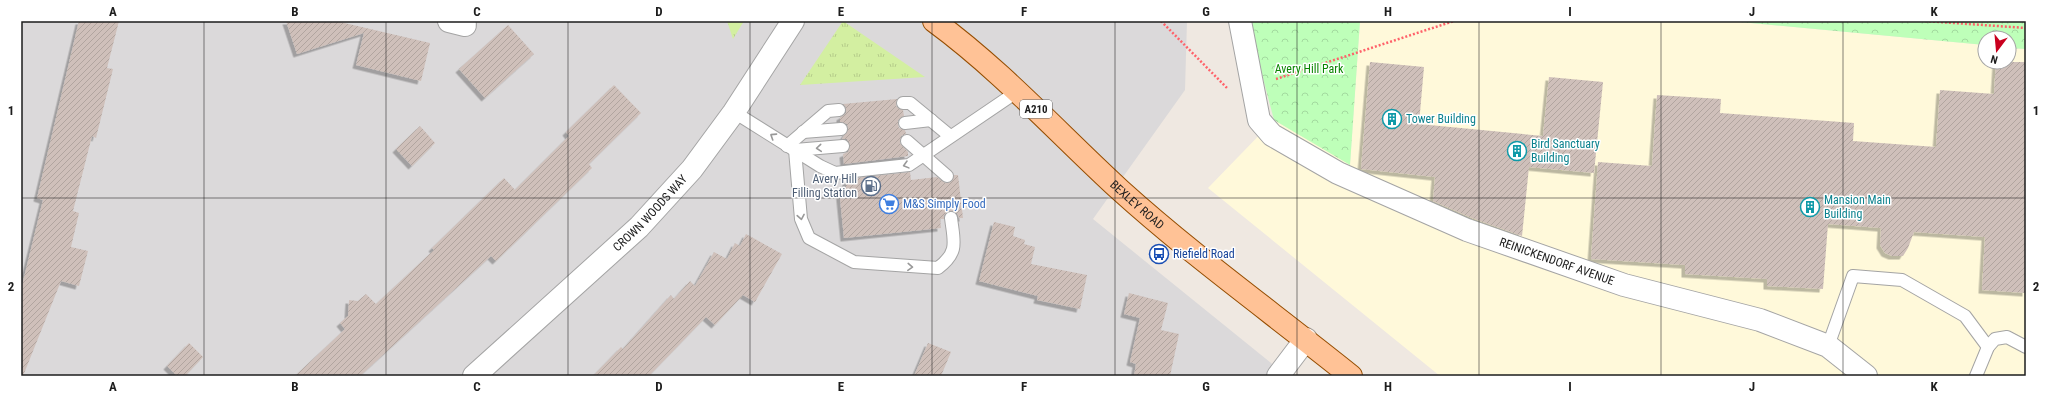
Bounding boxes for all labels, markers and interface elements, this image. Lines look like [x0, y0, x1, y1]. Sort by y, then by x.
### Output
text: A [109, 4, 117, 19]
text: B [291, 4, 299, 19]
text: C [473, 4, 481, 19]
text: D [655, 4, 663, 19]
text: E [838, 4, 845, 19]
text: F [1021, 4, 1027, 19]
text: G [1202, 4, 1210, 19]
text: H [1384, 4, 1392, 19]
text: I [1568, 4, 1572, 19]
text: J [1749, 4, 1755, 19]
text: K [1930, 4, 1938, 19]
north arrow [1977, 30, 2017, 70]
text: N [1989, 52, 1999, 66]
park label: Avery Hill Park [1275, 62, 1344, 76]
road number: A210 [1020, 100, 1052, 118]
text: 1 [8, 103, 14, 118]
text: 1 [2033, 103, 2039, 118]
building icon: Tower Building [1381, 108, 1403, 130]
place label: Tower Building [1406, 112, 1476, 126]
one-way arrow [770, 134, 777, 141]
place label: Bird Sanctuary Building [1531, 137, 1600, 165]
building icon: Bird Sanctuary Building [1506, 140, 1528, 162]
one-way arrow [816, 144, 822, 153]
one-way arrow [903, 160, 910, 168]
street label: CROWN WOODS WAY [610, 172, 691, 254]
place label: Avery Hill Filling Station [792, 172, 857, 200]
fuel station icon: Avery Hill Filling Station [860, 175, 882, 197]
street label: BEXLEY ROAD [1107, 177, 1167, 232]
supermarket icon: M&S Simply Food [878, 193, 900, 215]
place label: Mansion Main Building [1824, 193, 1891, 221]
building icon: Mansion Main Building [1799, 196, 1821, 218]
place label: M&S Simply Food [903, 197, 986, 211]
one-way arrow [797, 214, 805, 220]
street label: REINICKENDORF AVENUE [1497, 235, 1616, 288]
bus stop icon: Riefield Road [1148, 243, 1170, 265]
place label: Riefield Road [1173, 247, 1235, 261]
one-way arrow [907, 262, 913, 271]
text: 2 [8, 279, 15, 294]
text: 2 [2033, 279, 2040, 294]
text: A [109, 379, 117, 394]
text: B [291, 379, 299, 394]
text: C [473, 379, 481, 394]
text: D [655, 379, 663, 394]
text: E [838, 379, 845, 394]
text: F [1021, 379, 1027, 394]
text: G [1202, 379, 1210, 394]
text: H [1384, 379, 1392, 394]
text: I [1568, 379, 1572, 394]
text: J [1749, 379, 1755, 394]
text: K [1930, 379, 1938, 394]

